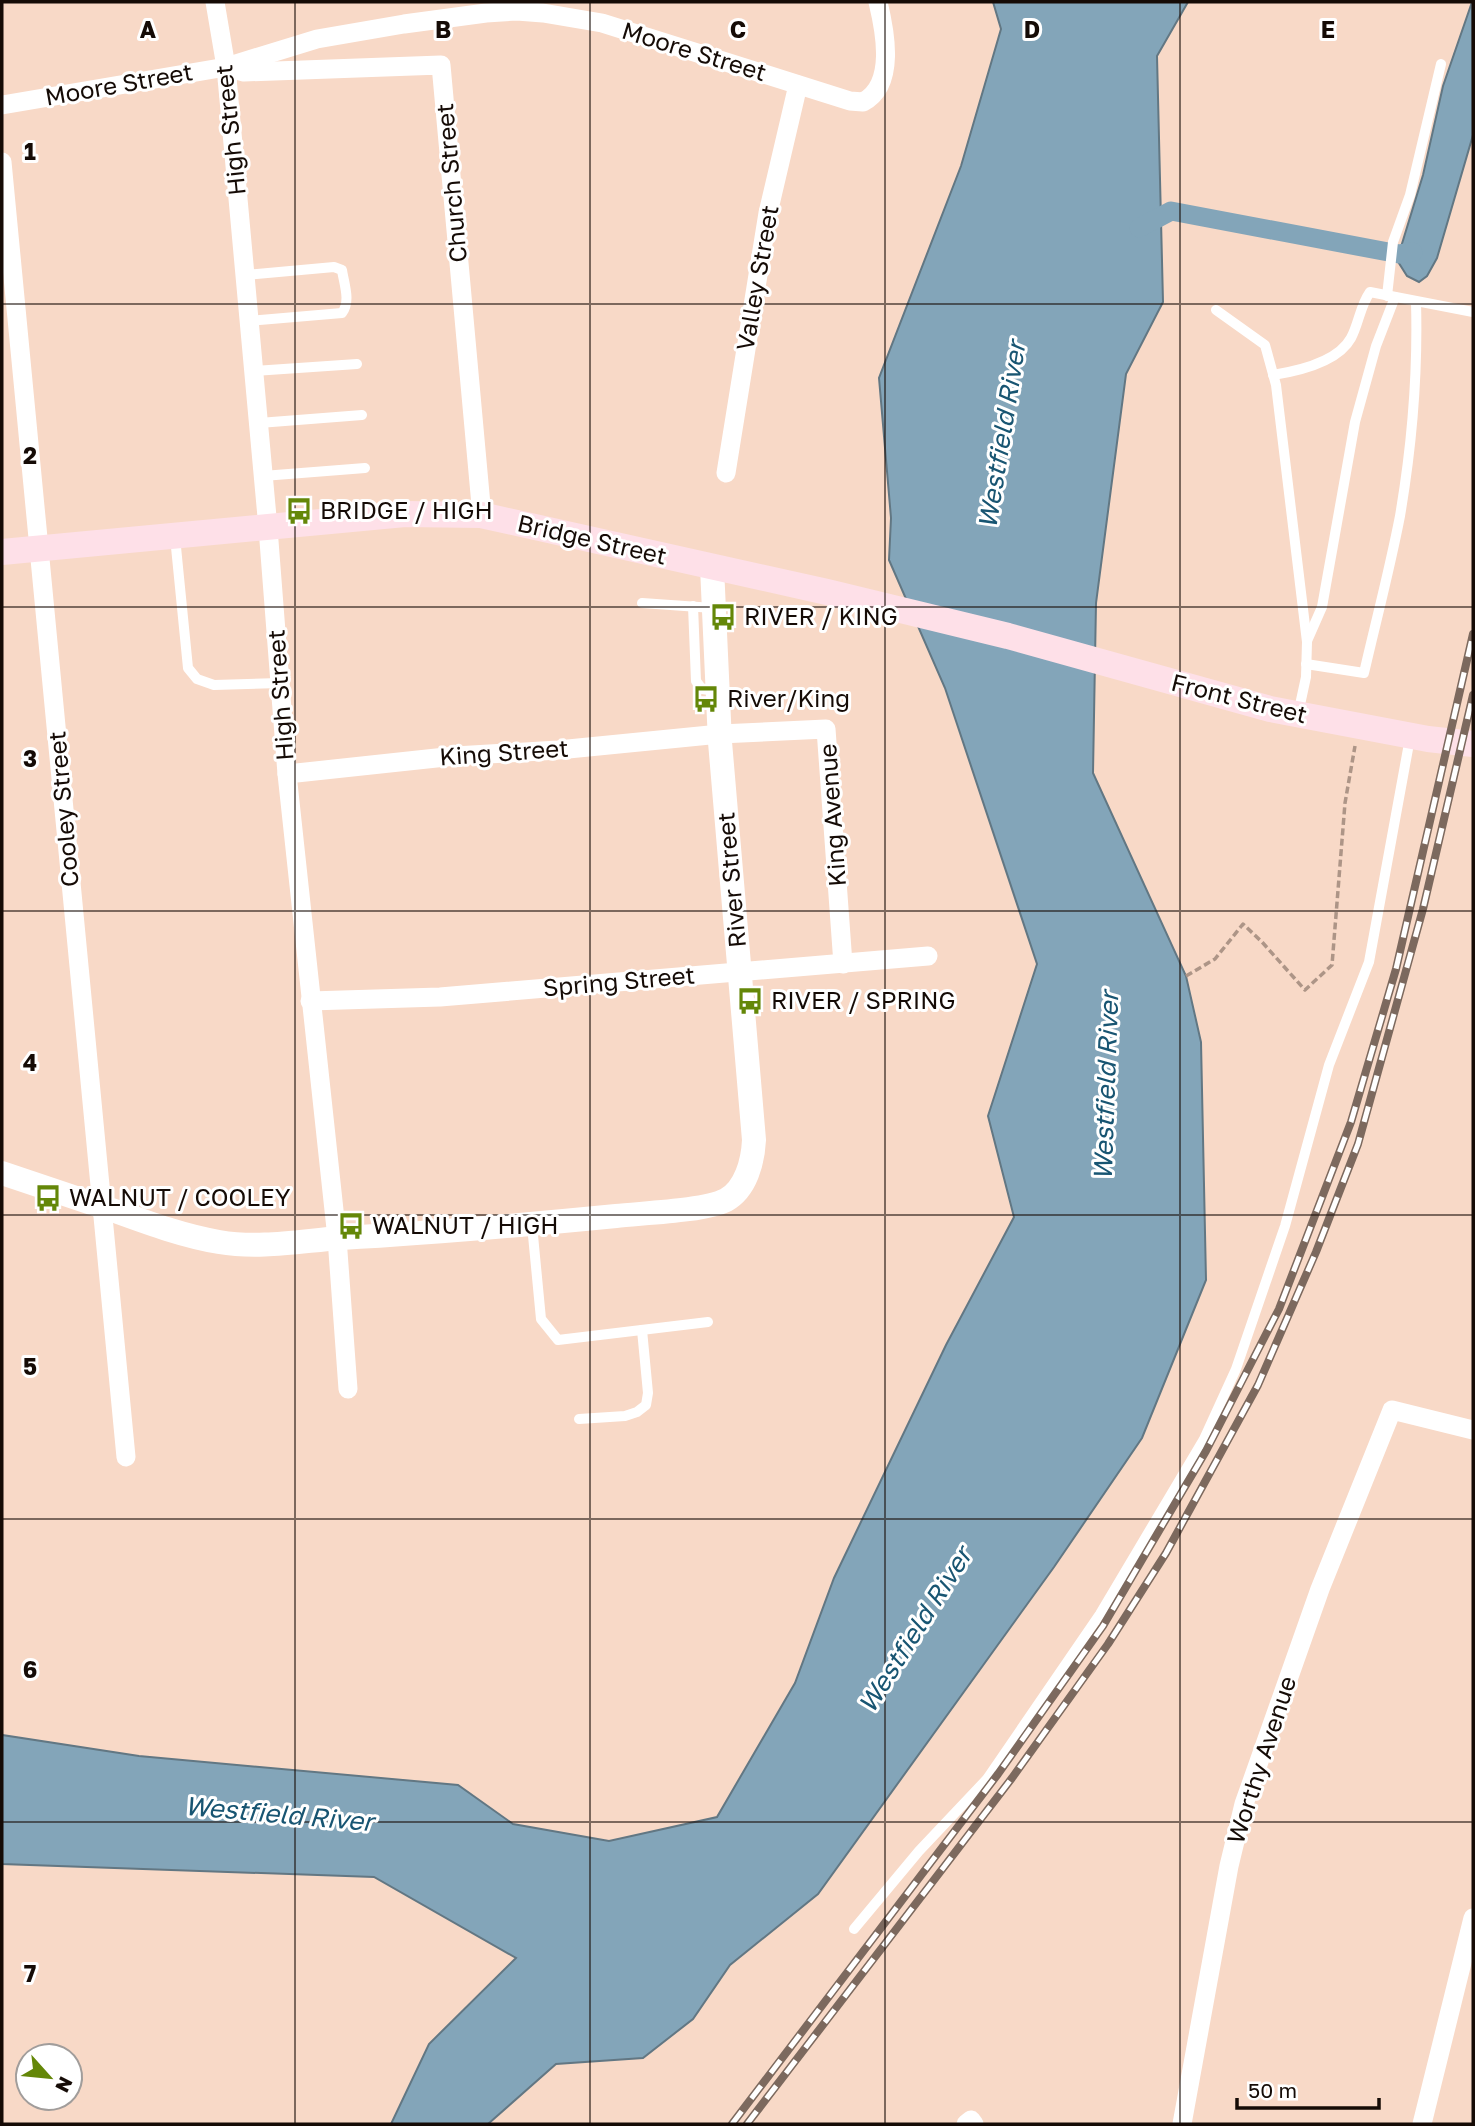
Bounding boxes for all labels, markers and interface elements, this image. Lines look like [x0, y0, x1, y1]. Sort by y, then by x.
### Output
text: A [140, 15, 157, 43]
text: B [435, 15, 451, 43]
street label: Moore Street [619, 15, 770, 86]
text: C [730, 15, 746, 43]
text: D [1024, 15, 1040, 43]
text: E [1321, 15, 1335, 43]
street label: Moore Street [43, 56, 195, 111]
street label: High Street [208, 63, 251, 197]
street label: Church Street [429, 102, 472, 264]
text: 1 [24, 137, 36, 165]
street label: Valley Street [729, 203, 784, 353]
water label: Westfield River [971, 335, 1032, 531]
text: 2 [23, 441, 37, 469]
place label: BRIDGE / HIGH [320, 495, 493, 524]
bus stop icon: BRIDGE / HIGH [284, 496, 314, 526]
street label: Bridge Street [515, 507, 670, 570]
place label: RIVER / KING [744, 601, 898, 630]
bus stop icon: RIVER / KING [708, 602, 738, 632]
street label: High Street [260, 629, 299, 762]
street label: Front Street [1168, 667, 1310, 728]
place label: River/King [727, 683, 850, 712]
bus stop icon: River/King [691, 684, 721, 714]
street label: Cooley Street [41, 730, 84, 888]
street label: King Street [438, 733, 570, 770]
street label: King Avenue [812, 743, 851, 888]
text: 3 [23, 744, 37, 772]
street label: River Street [710, 811, 751, 949]
street label: Spring Street [542, 959, 696, 1002]
place label: RIVER / SPRING [771, 985, 956, 1014]
bus stop icon: RIVER / SPRING [735, 986, 765, 1016]
water label: Westfield River [1087, 987, 1124, 1181]
text: 4 [23, 1048, 37, 1076]
place label: WALNUT / COOLEY [69, 1182, 291, 1211]
bus stop icon: WALNUT / COOLEY [33, 1183, 63, 1213]
place label: WALNUT / HIGH [372, 1210, 558, 1239]
bus stop icon: WALNUT / HIGH [336, 1211, 366, 1241]
text: 5 [23, 1352, 37, 1380]
water label: Westfield River [851, 1538, 980, 1718]
text: 6 [23, 1655, 37, 1683]
street label: Worthy Avenue [1220, 1672, 1301, 1847]
water label: Westfield River [183, 1790, 378, 1838]
text: 7 [24, 1959, 36, 1987]
north arrow [14, 2042, 84, 2112]
scale bar [1237, 2066, 1379, 2110]
text: N [51, 2073, 78, 2097]
text: 50 m [1248, 2077, 1297, 2103]

